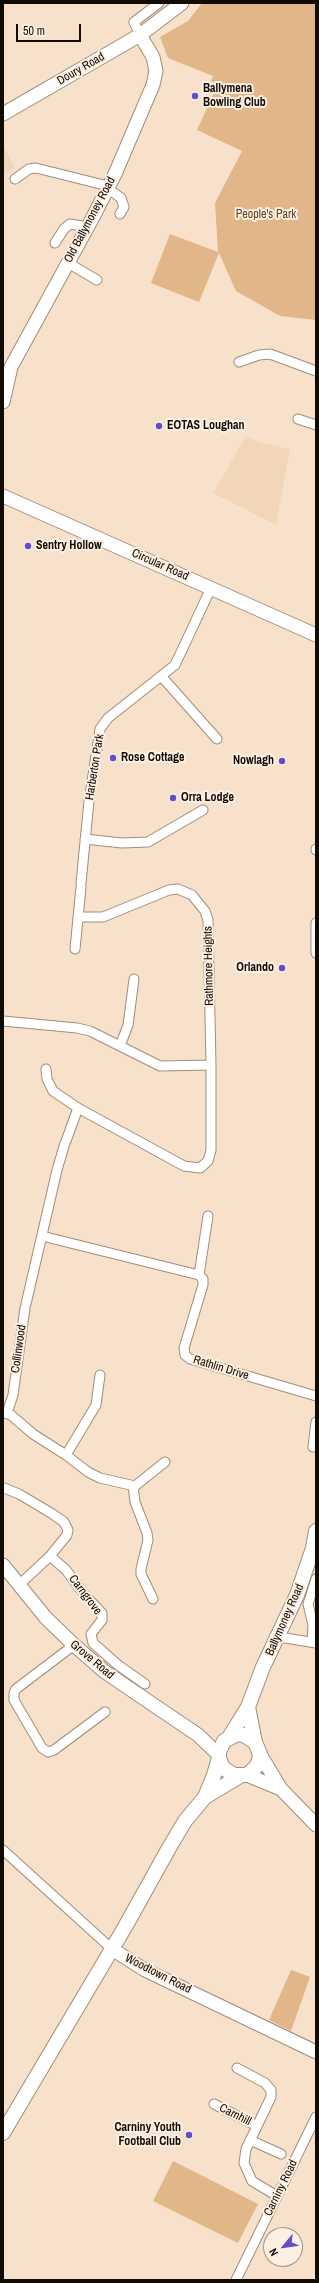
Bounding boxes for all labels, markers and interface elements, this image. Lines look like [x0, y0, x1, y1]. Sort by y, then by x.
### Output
scale bar [18, 16, 83, 42]
text: 50 m [23, 23, 45, 39]
street label: Doury Road [55, 50, 107, 88]
place label: Ballymena Bowling Club [203, 82, 266, 110]
marker: Ballymena Bowling Club [190, 91, 200, 101]
street label: Old Ballymoney Road [61, 175, 119, 265]
park label: People's Park [236, 208, 296, 222]
place label: EOTAS Loughan [167, 419, 244, 433]
marker: EOTAS Loughan [154, 421, 164, 431]
place label: Sentry Hollow [36, 539, 102, 553]
marker: Sentry Hollow [23, 541, 33, 551]
street label: Circular Road [129, 546, 191, 584]
street label: Harberton Park [83, 733, 107, 801]
place label: Rose Cottage [121, 751, 184, 765]
marker: Rose Cottage [108, 753, 118, 763]
place label: Nowlagh [233, 754, 274, 768]
marker: Nowlagh [277, 756, 287, 766]
place label: Orra Lodge [181, 791, 234, 805]
marker: Orra Lodge [168, 793, 178, 803]
street label: Rathmore Heights [201, 926, 217, 1006]
place label: Orlando [236, 961, 274, 975]
marker: Orlando [277, 963, 287, 973]
street label: Collinwood [8, 1324, 30, 1374]
street label: Rathlin Drive [191, 1353, 251, 1383]
street label: Carngrove [65, 1572, 105, 1618]
street label: Ballymoney Road [263, 1582, 307, 1658]
street label: Grove Road [67, 1637, 117, 1683]
street label: Woodtown Road [122, 1951, 194, 1997]
street label: Carnhill [217, 2101, 253, 2129]
place label: Carniny Youth Football Club [114, 2121, 181, 2149]
marker: Carniny Youth Football Club [184, 2130, 194, 2140]
street label: Carniny Road [261, 2158, 301, 2218]
north arrow [263, 2227, 303, 2267]
text: N [266, 2246, 281, 2259]

